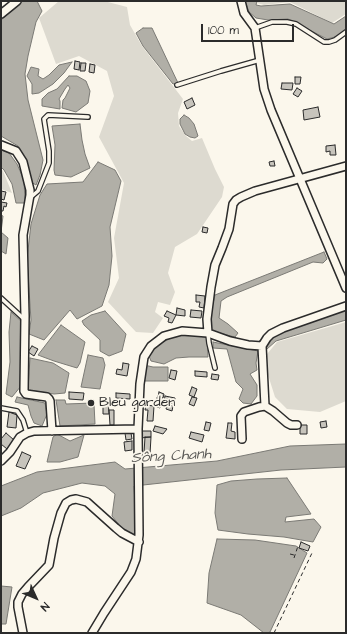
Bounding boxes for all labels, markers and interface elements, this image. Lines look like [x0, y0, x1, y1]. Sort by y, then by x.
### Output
scale bar [203, 16, 296, 42]
text: 100 m [208, 22, 239, 39]
place label: Bleu garden [99, 395, 175, 411]
marker: Bleu garden [86, 398, 96, 408]
water label: Sông Chanh [131, 446, 211, 468]
north arrow [16, 578, 56, 618]
text: N [37, 599, 53, 614]

